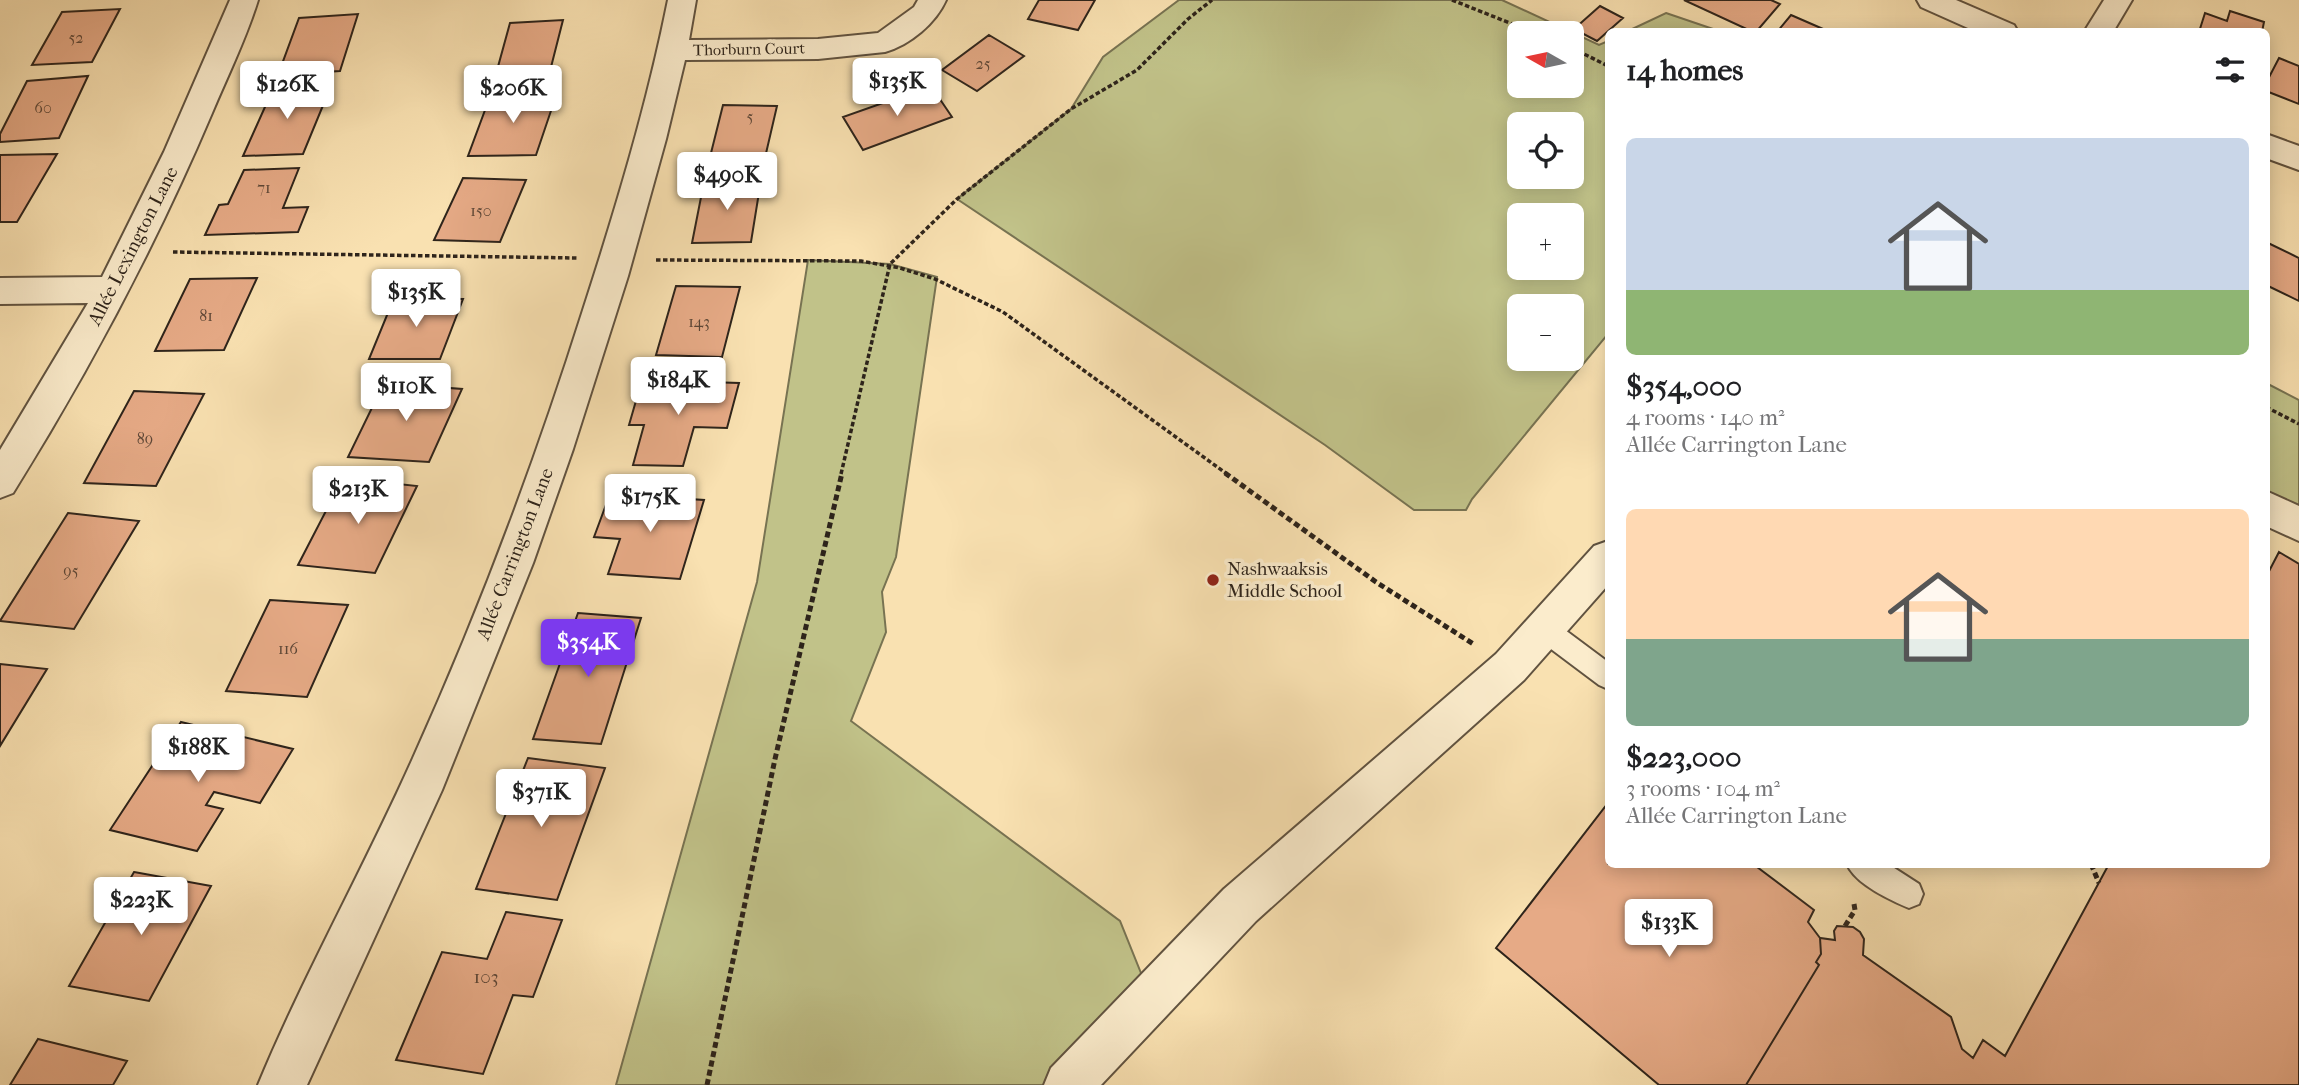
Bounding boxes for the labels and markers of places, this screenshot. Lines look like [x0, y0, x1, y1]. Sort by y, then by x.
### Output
pin: $135K [848, 58, 946, 118]
pin: $126K [238, 61, 336, 121]
pin: $206K [464, 66, 562, 125]
pin: $490K [678, 152, 776, 212]
pin: $135K [367, 270, 465, 329]
pin: $184K [629, 358, 727, 417]
pin: $110K [357, 364, 455, 423]
pin: $213K [309, 466, 407, 526]
pin: $175K [601, 475, 699, 534]
place label: Nashwaaksis Middle School [1227, 558, 1342, 602]
marker: Nashwaaksis Middle School [1205, 572, 1221, 588]
pin: $354K [539, 620, 637, 679]
pin: $188K [149, 724, 247, 784]
pin: $371K [492, 770, 590, 829]
pin: $223K [92, 878, 190, 937]
pin: $133K [1620, 900, 1718, 959]

